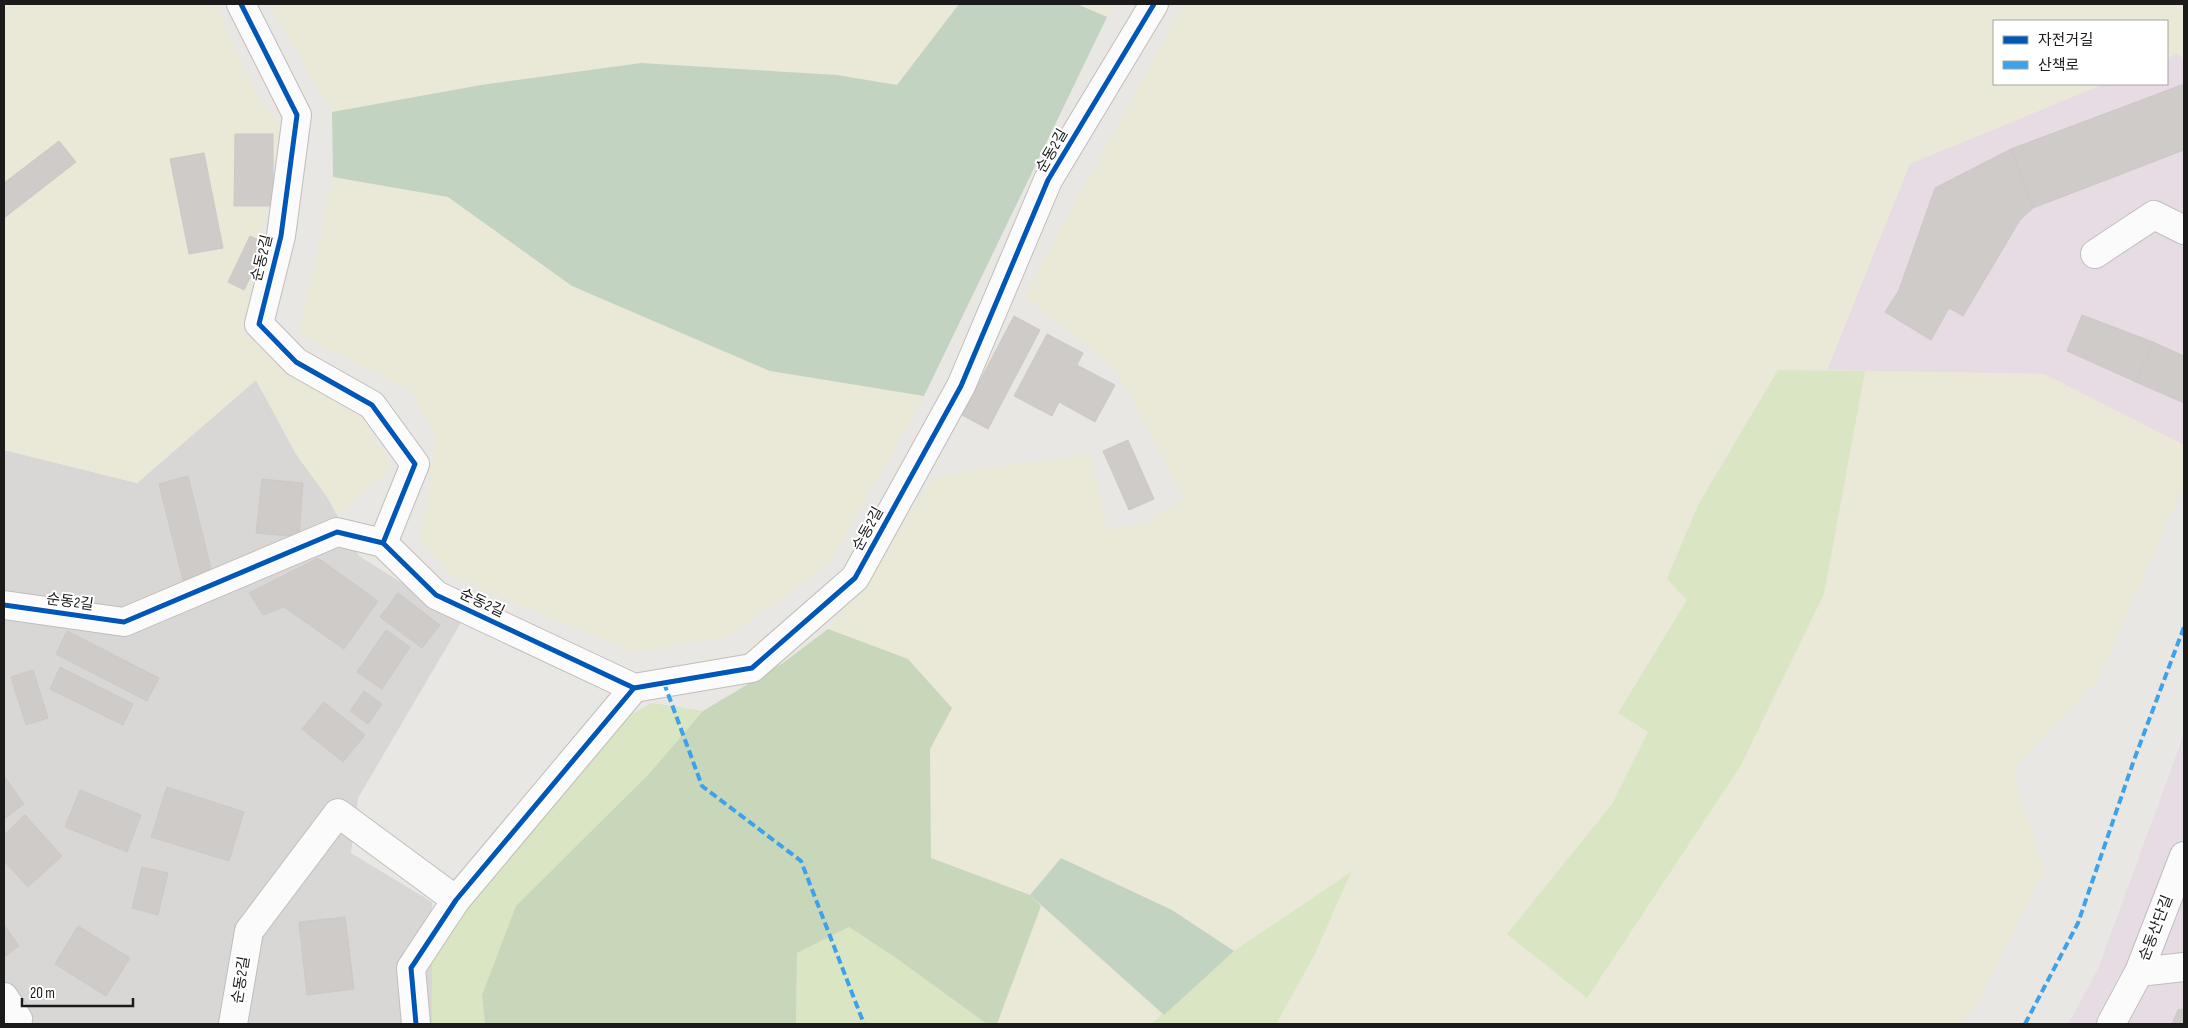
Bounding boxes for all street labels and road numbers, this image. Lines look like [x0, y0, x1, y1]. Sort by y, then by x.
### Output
street label: 순동2길 [1032, 126, 1072, 176]
street label: 순동2길 [247, 233, 277, 283]
street label: 순동2길 [848, 504, 888, 554]
street label: 순동2길 [456, 584, 508, 622]
street label: 순동2길 [45, 589, 95, 615]
street label: 순동산단길 [2135, 892, 2177, 964]
street label: 순동2길 [228, 955, 254, 1005]

